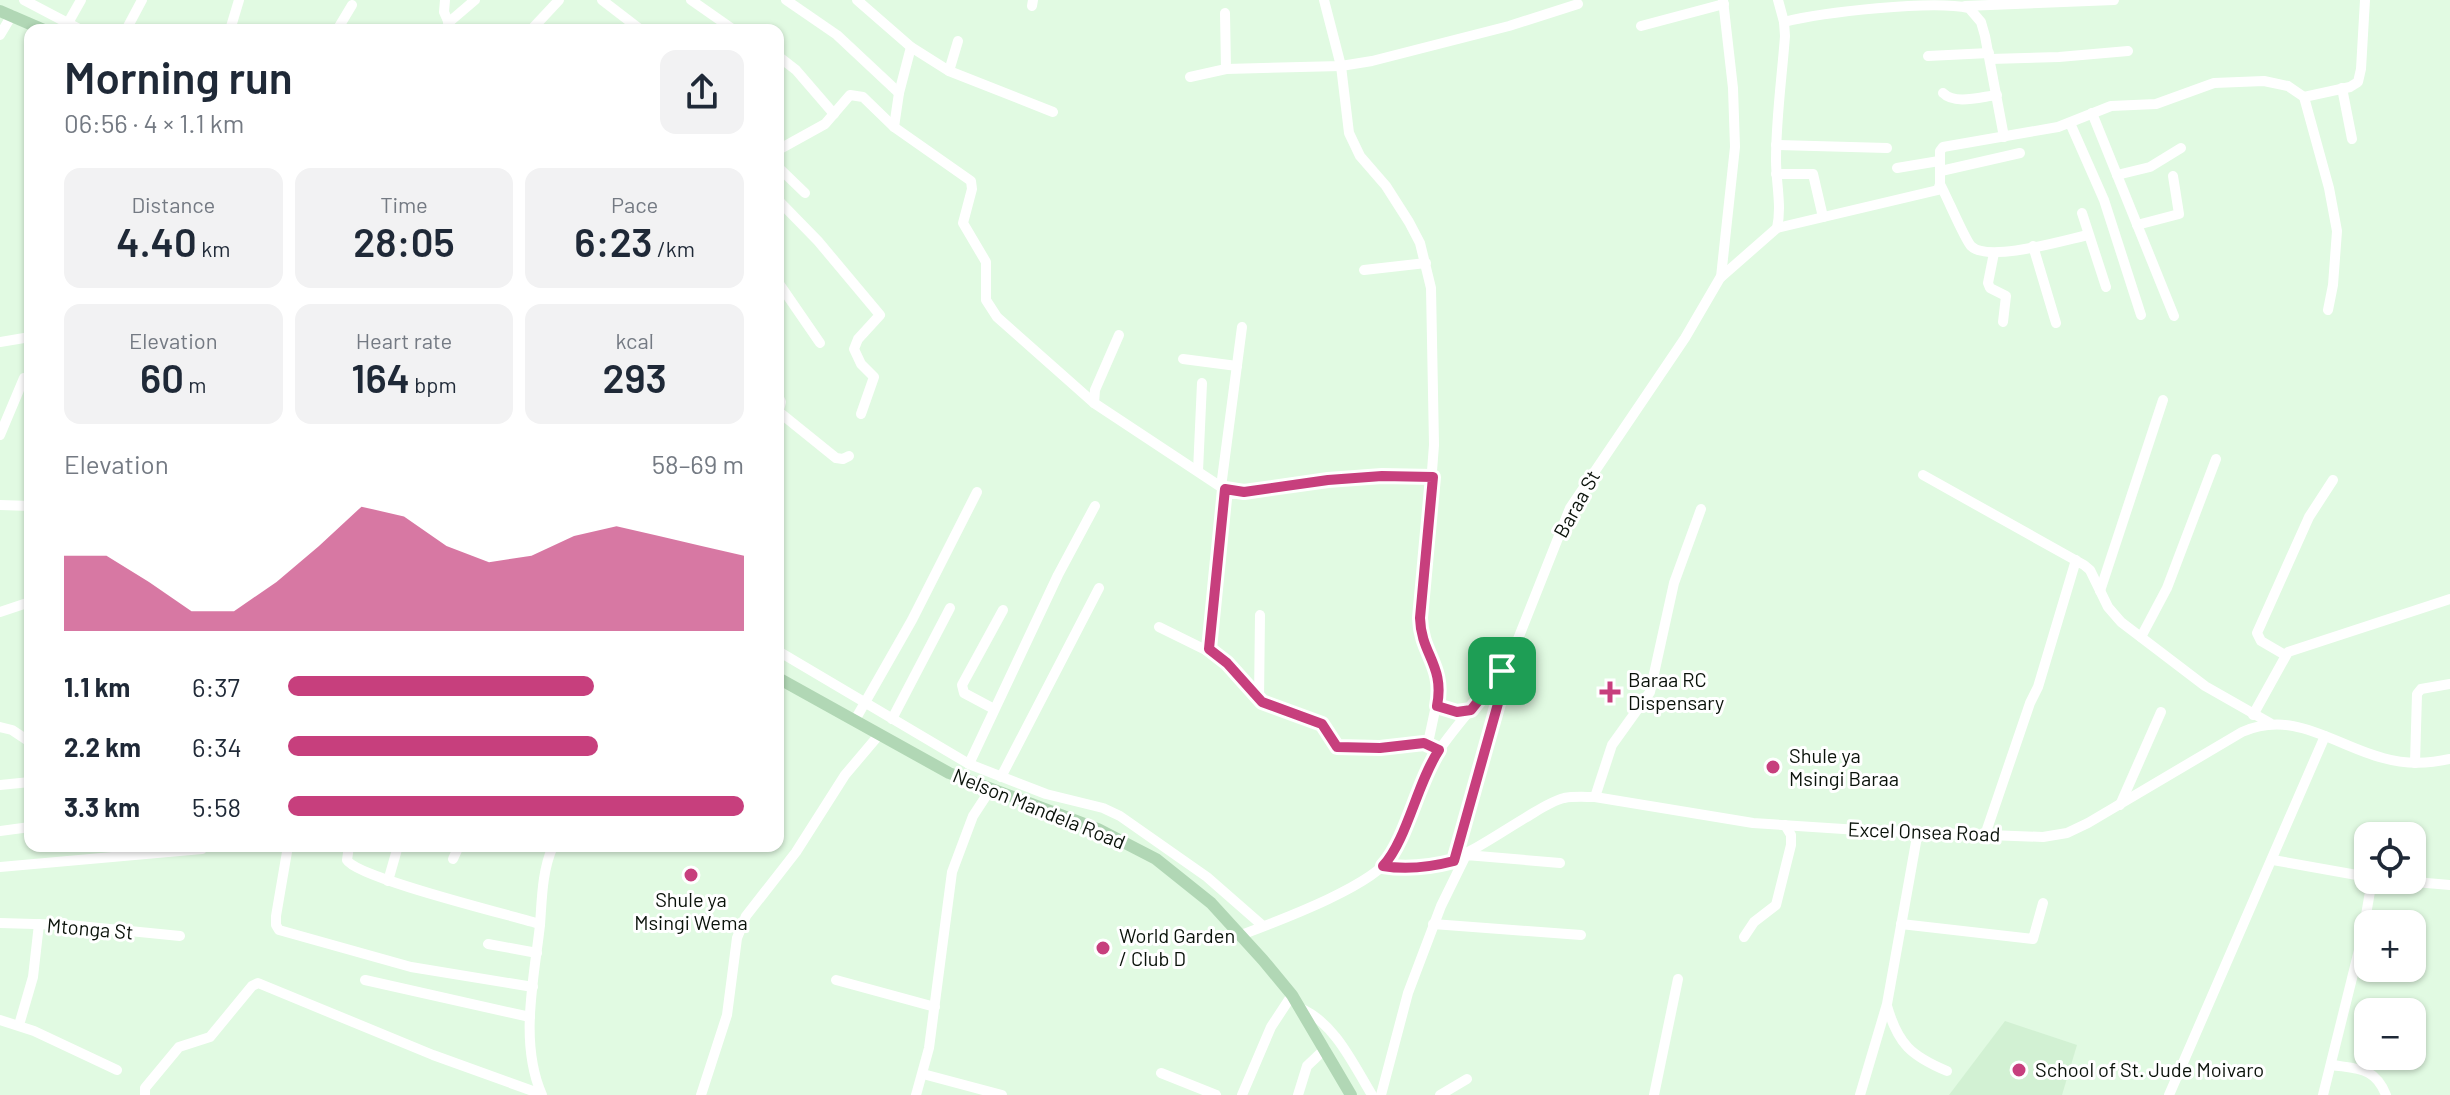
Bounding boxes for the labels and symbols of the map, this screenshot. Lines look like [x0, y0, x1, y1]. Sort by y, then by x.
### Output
street label: Baraa St [1548, 466, 1604, 541]
pin [1468, 637, 1536, 705]
place label: Baraa RC Dispensary [1628, 667, 1724, 714]
marker: Baraa RC Dispensary [1599, 681, 1621, 703]
place label: Shule ya Msingi Baraa [1789, 743, 1899, 790]
marker: Shule ya Msingi Baraa [1764, 758, 1782, 776]
street label: Nelson Mandela Road [950, 763, 1129, 854]
street label: Excel Onsea Road [1847, 816, 2001, 846]
marker: Shule ya Msingi Wema [682, 866, 700, 884]
place label: Shule ya Msingi Wema [634, 887, 748, 934]
street label: Mtonga St [46, 912, 134, 944]
place label: World Garden / Club D [1119, 923, 1235, 970]
marker: World Garden / Club D [1094, 939, 1112, 957]
place label: School of St. Jude Moivaro [2035, 1057, 2264, 1081]
marker: School of St. Jude Moivaro [2010, 1061, 2028, 1079]

